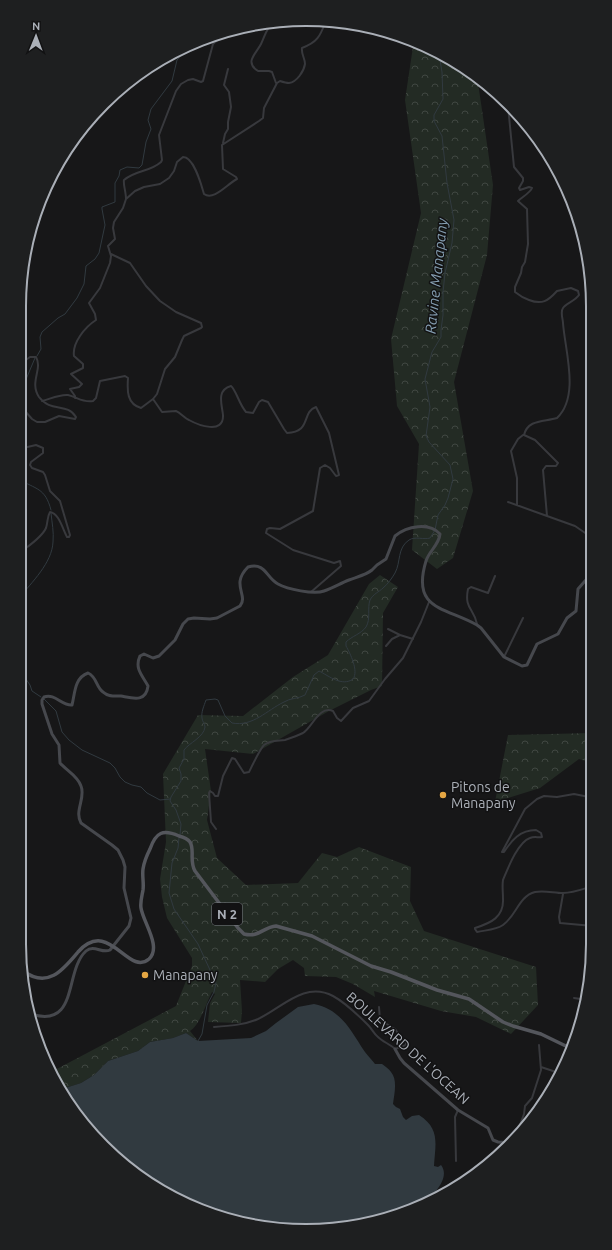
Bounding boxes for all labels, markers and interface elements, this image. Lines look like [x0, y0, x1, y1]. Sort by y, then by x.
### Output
north arrow [16, 16, 56, 56]
text: N [32, 20, 40, 32]
water label: Ravine Manapany [421, 216, 451, 335]
place label: Pitons de Manapany [451, 779, 516, 811]
marker: Pitons de Manapany [438, 790, 448, 800]
road number: N 2 [212, 903, 242, 925]
place label: Manapany [153, 967, 218, 983]
marker: Manapany [140, 970, 150, 980]
street label: BOULEVARD DE L'OCEAN [343, 989, 473, 1107]

